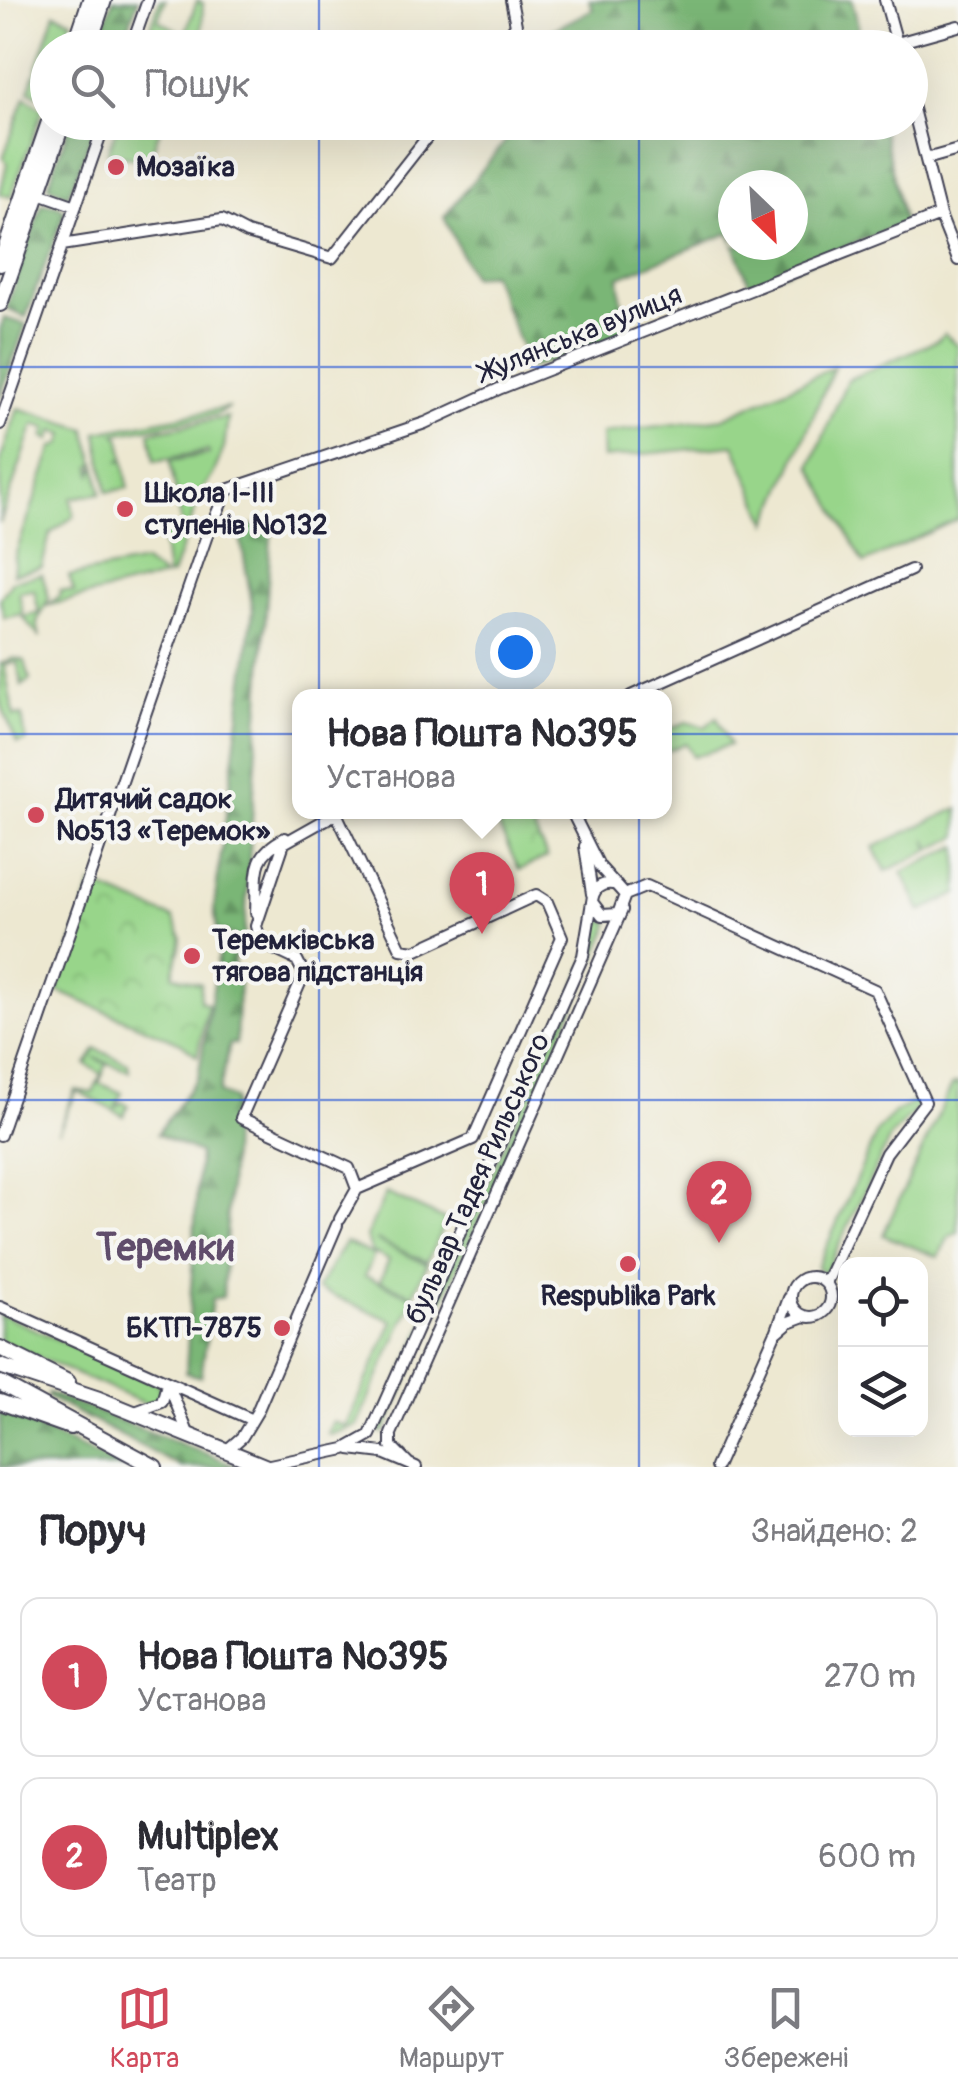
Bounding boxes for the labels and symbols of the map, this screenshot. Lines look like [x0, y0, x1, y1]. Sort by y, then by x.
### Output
place label: Мозаїка [136, 150, 235, 185]
marker: Мозаїка [105, 156, 127, 178]
north arrow [718, 170, 808, 260]
street label: Жулянська вулиця [471, 278, 687, 392]
place label: Школа І-ІІІ ступенів №132 [144, 476, 328, 543]
marker: Школа І-ІІІ ступенів №132 [114, 498, 136, 520]
your location [490, 627, 541, 678]
place label: Дитячий садок №513 «Теремок» [54, 782, 271, 849]
marker: Дитячий садок №513 «Теремок» [25, 804, 47, 826]
pin: 1 [450, 852, 514, 934]
place label: Теремківська тягова підстанція [211, 923, 423, 990]
marker: Теремківська тягова підстанція [181, 945, 203, 967]
street label: бульвар Тадея Рильського [398, 1028, 558, 1330]
pin: 2 [686, 1160, 752, 1243]
district label: Теремки [96, 1224, 234, 1272]
marker: Respublika Park [617, 1253, 639, 1275]
place label: Respublika Park [540, 1279, 716, 1314]
place label: БКТП-7875 [126, 1311, 262, 1346]
marker: БКТП-7875 [271, 1317, 293, 1339]

